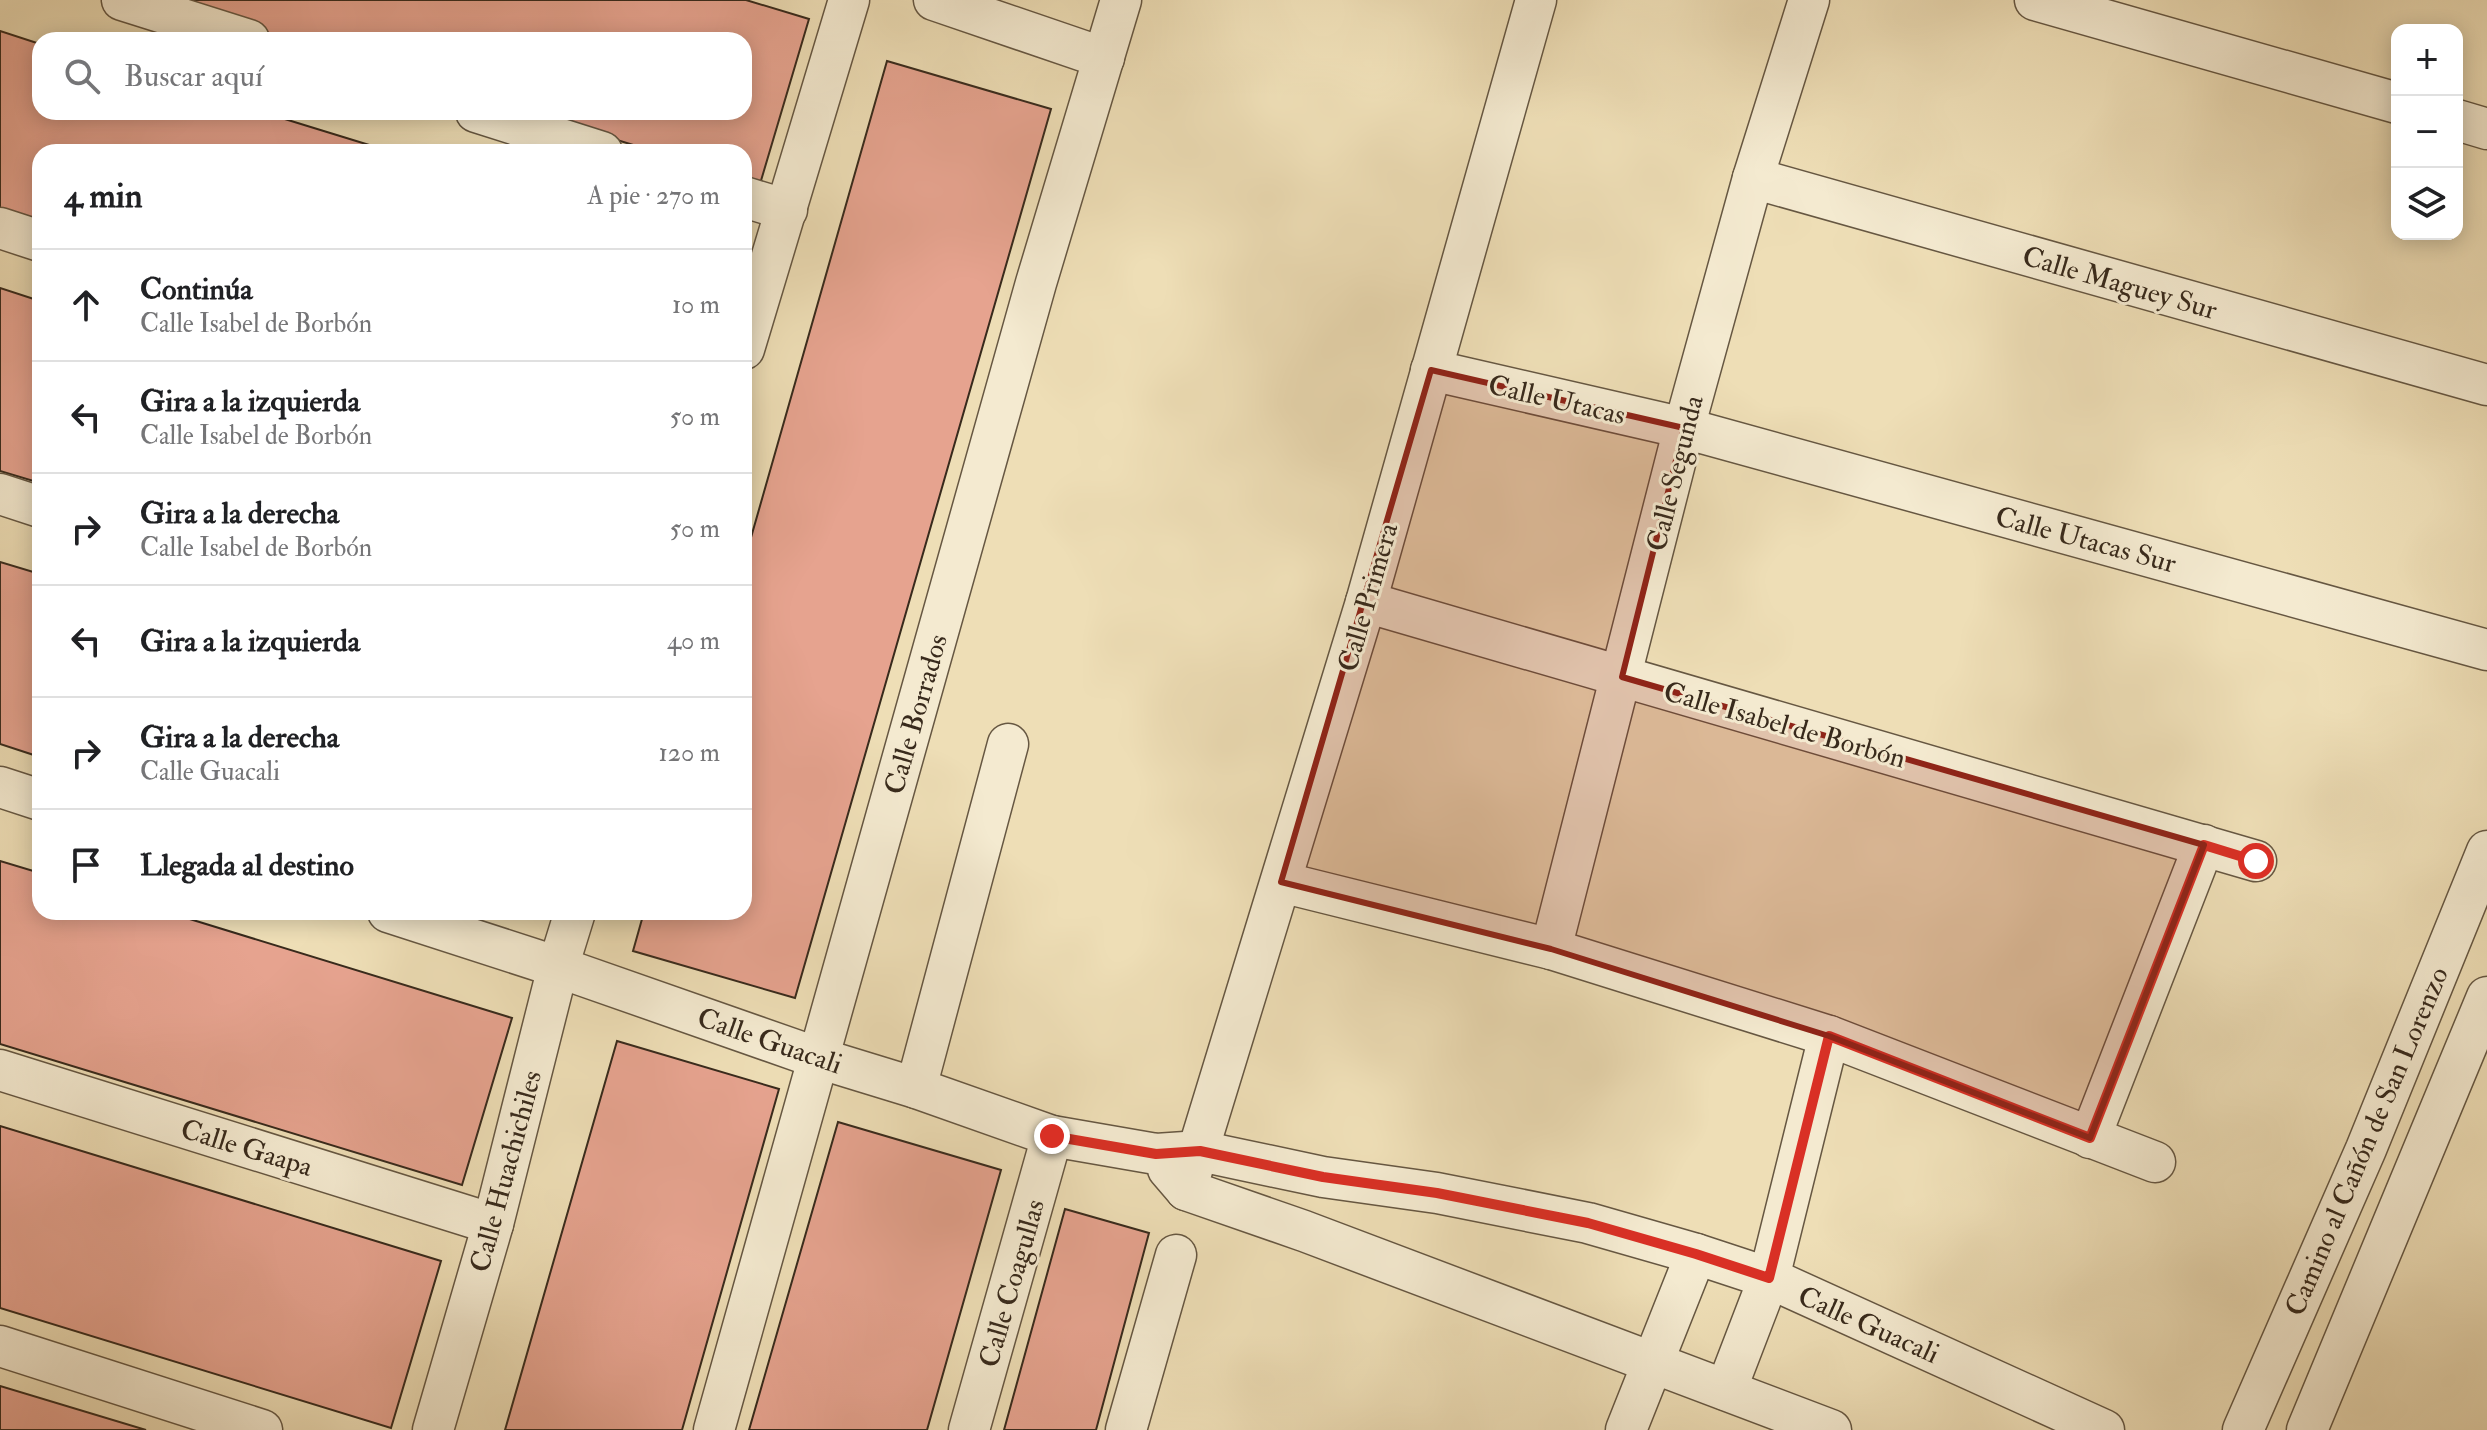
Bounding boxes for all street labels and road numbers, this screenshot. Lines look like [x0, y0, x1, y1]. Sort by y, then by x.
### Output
street label: Calle Maguey Sur [2018, 239, 2222, 328]
street label: Calle Utacas [1485, 368, 1629, 433]
street label: Calle Segunda [1639, 391, 1712, 555]
street label: Calle Utacas Sur [1991, 499, 2180, 582]
street label: Calle Primera [1331, 519, 1406, 676]
street label: Calle Borrados [877, 630, 956, 798]
street label: Calle Isabel de Borbón [1660, 674, 1910, 777]
street label: Camino al Cañón de San Lorenzo [2278, 962, 2457, 1321]
street label: Calle Guacali [693, 1000, 846, 1082]
street label: Calle Huachichiles [463, 1067, 550, 1276]
street label: Calle Gaapa [176, 1112, 317, 1185]
street label: Calle Coagullas [972, 1195, 1053, 1371]
street label: Calle Guacali [1792, 1279, 1944, 1372]

